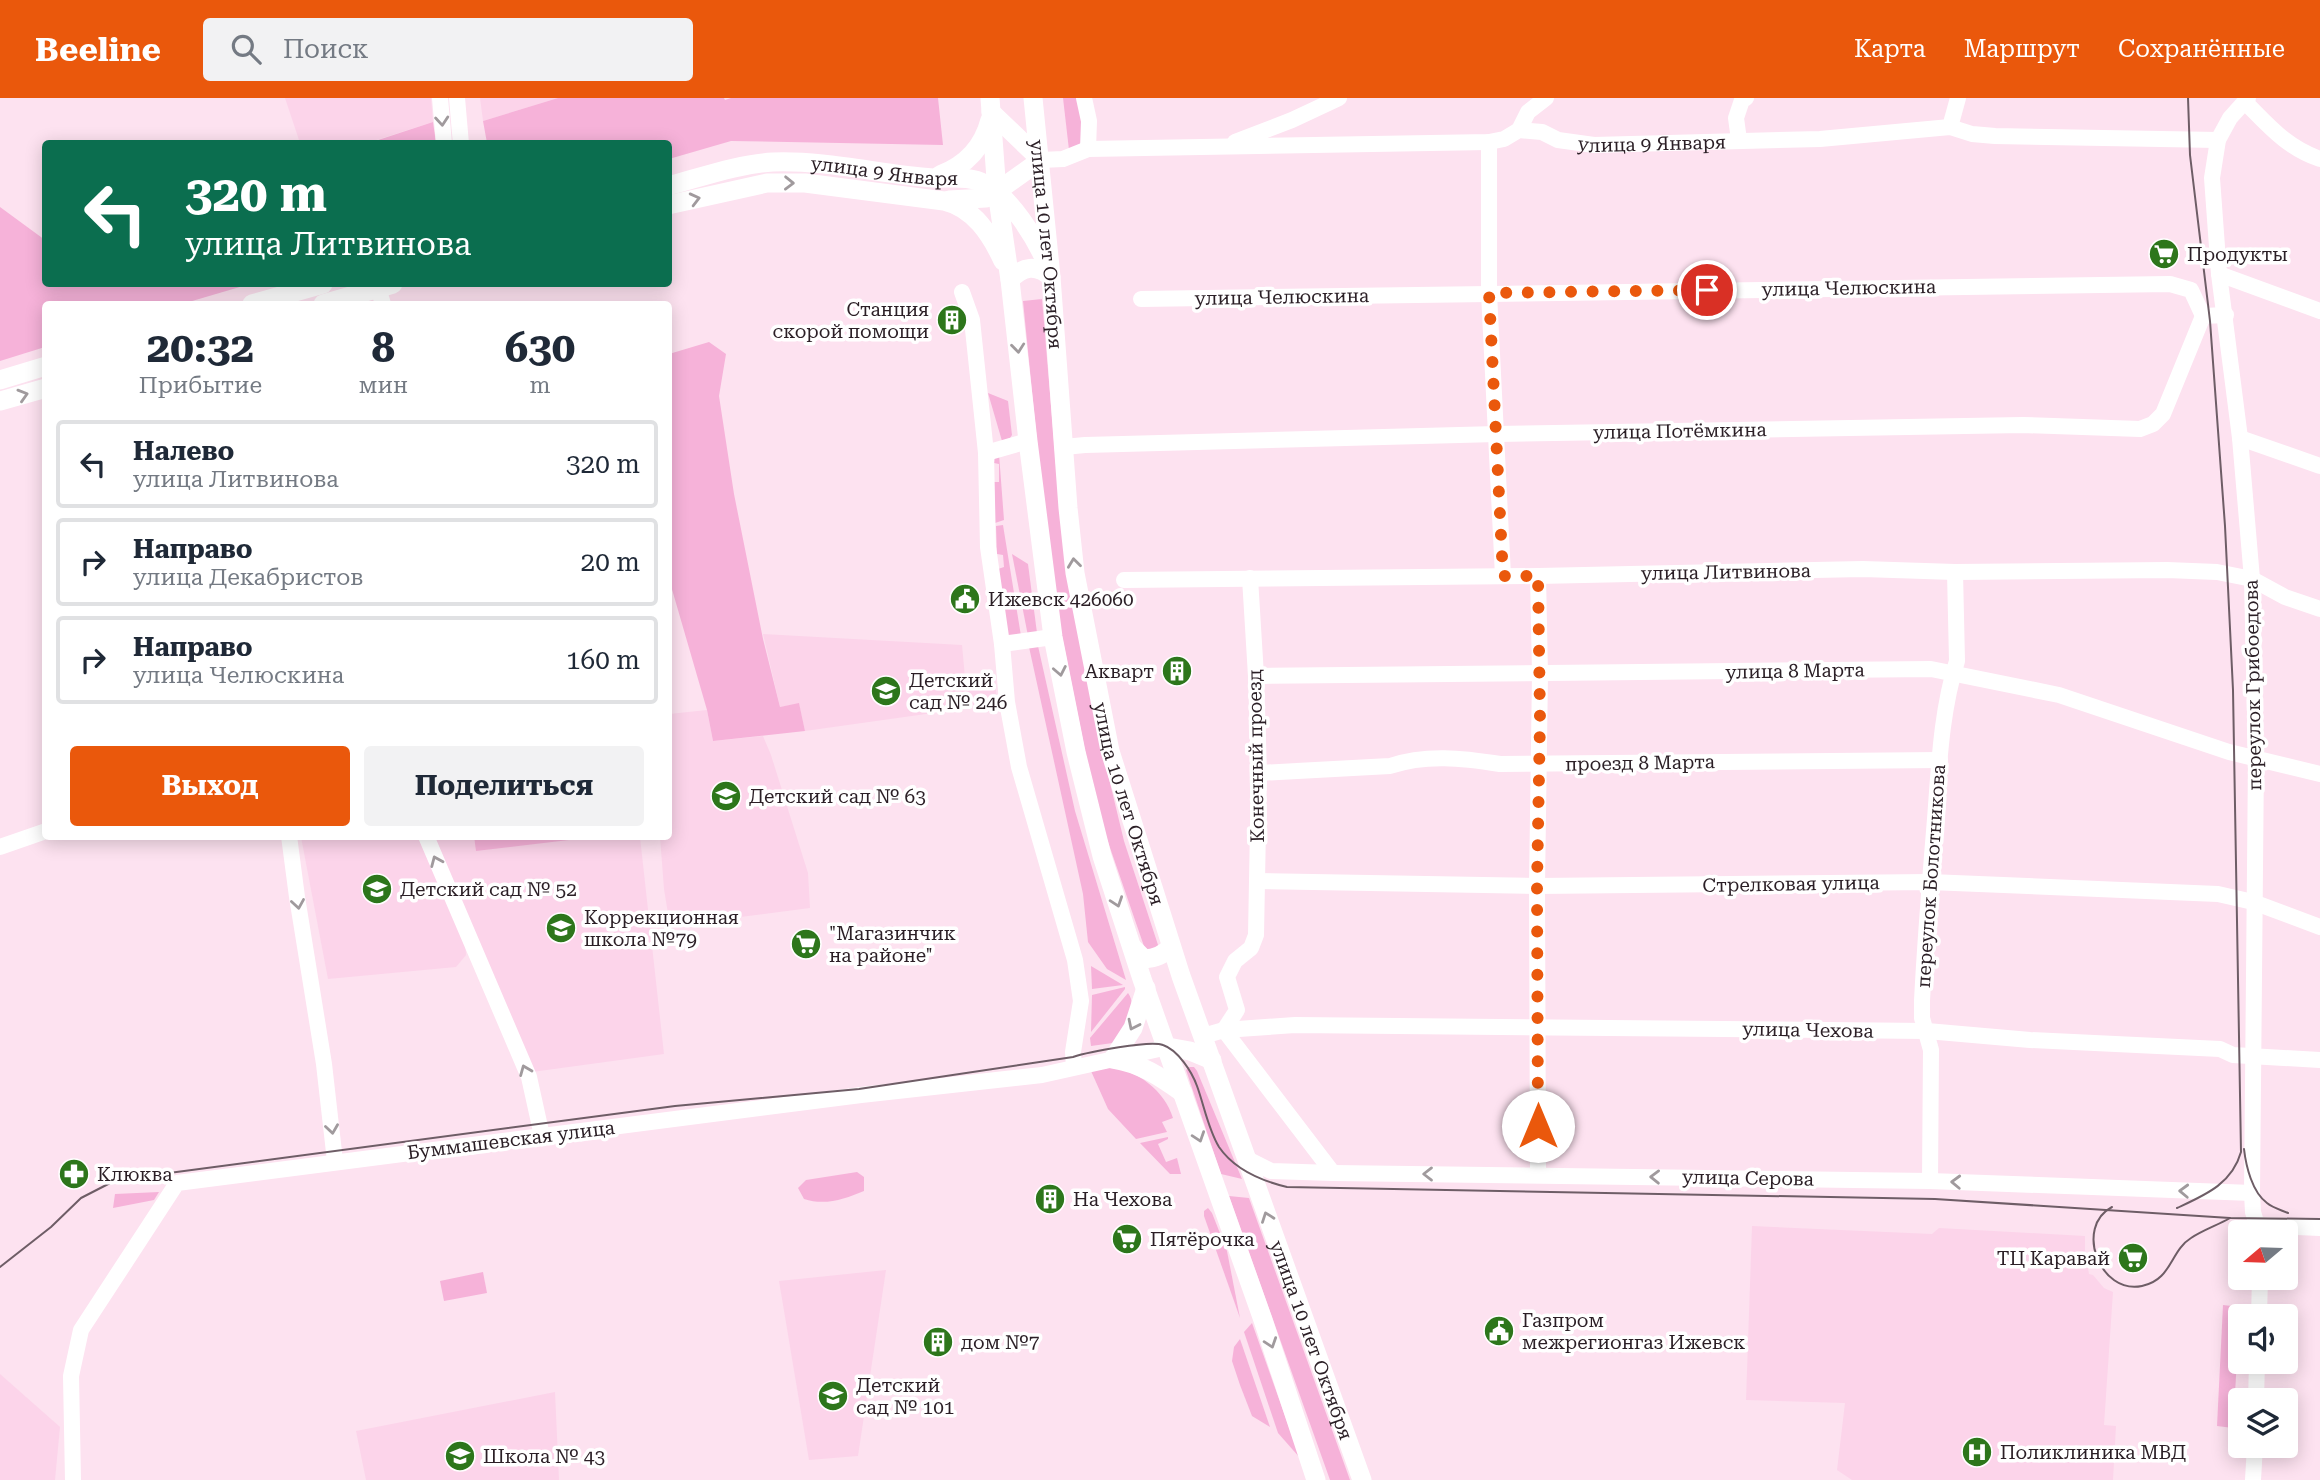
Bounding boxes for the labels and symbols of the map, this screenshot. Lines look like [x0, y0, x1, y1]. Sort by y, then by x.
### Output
one-way arrow [434, 115, 449, 127]
street label: улица 9 Января [1576, 130, 1726, 157]
street label: улица 10 лет Октября [1026, 138, 1068, 350]
street label: улица 9 Января [810, 151, 958, 190]
one-way arrow [784, 175, 795, 191]
one-way arrow [689, 193, 701, 207]
supermarket icon: Продукты [2147, 237, 2181, 271]
place label: Продукты [2187, 243, 2288, 266]
pin [1677, 260, 1737, 320]
street label: улица Челюскина [1762, 275, 1937, 301]
street label: улица Челюскина [1195, 284, 1370, 310]
place label: Станция скорой помощи [773, 298, 929, 343]
building icon: Станция скорой помощи [935, 303, 969, 337]
one-way arrow [1010, 342, 1025, 354]
one-way arrow [16, 388, 28, 403]
street label: улица Потёмкина [1593, 418, 1768, 444]
one-way arrow [1066, 557, 1081, 569]
street label: улица Литвинова [1641, 559, 1812, 585]
street label: переулок Грибоедова [2240, 579, 2266, 791]
public building icon: Ижевск 426060 [948, 582, 982, 616]
place label: Ижевск 426060 [988, 588, 1134, 611]
building icon: Акварт [1160, 654, 1194, 688]
street label: улица 8 Марта [1725, 658, 1866, 684]
place label: Акварт [1085, 660, 1154, 683]
one-way arrow [1051, 665, 1066, 677]
place label: Детский сад № 246 [909, 669, 1008, 714]
street label: Конечный проезд [1243, 669, 1269, 843]
school or university icon: Детский сад № 246 [869, 674, 903, 708]
street label: улица 10 лет Октября [1089, 700, 1169, 908]
street label: проезд 8 Марта [1565, 750, 1716, 776]
street label: переулок Болотникова [1912, 763, 1950, 988]
school or university icon: Детский сад № 63 [709, 779, 743, 813]
place label: Детский сад № 63 [749, 785, 926, 808]
one-way arrow [430, 855, 444, 868]
street label: Стрелковая улица [1702, 871, 1880, 897]
school or university icon: Детский сад № 52 [360, 872, 394, 906]
place label: Детский сад № 52 [400, 878, 577, 901]
one-way arrow [1109, 895, 1123, 908]
one-way arrow [290, 898, 305, 910]
place label: Коррекционная школа №79 [584, 906, 739, 951]
school or university icon: Коррекционная школа №79 [544, 911, 578, 945]
place label: "Магазинчик на районе" [829, 922, 956, 967]
supermarket icon: "Магазинчик на районе" [789, 927, 823, 961]
street label: улица Чехова [1742, 1017, 1874, 1043]
one-way arrow [1128, 1018, 1142, 1030]
one-way arrow [520, 1065, 534, 1077]
position arrow [1501, 1089, 1575, 1163]
street label: Буммашевская улица [406, 1116, 617, 1164]
one-way arrow [324, 1123, 339, 1135]
one-way arrow [1191, 1131, 1205, 1143]
pharmacy icon: Клюква [57, 1157, 91, 1191]
place label: Клюква [97, 1163, 173, 1186]
street label: улица Серова [1682, 1165, 1815, 1191]
one-way arrow [1422, 1166, 1433, 1182]
one-way arrow [1650, 1169, 1660, 1185]
one-way arrow [1951, 1175, 1962, 1190]
building icon: На Чехова [1033, 1182, 1067, 1216]
one-way arrow [2178, 1183, 2189, 1198]
place label: На Чехова [1073, 1188, 1173, 1211]
one-way arrow [1262, 1211, 1276, 1223]
north arrow [2228, 1220, 2298, 1290]
supermarket icon: Пятёрочка [1110, 1222, 1144, 1256]
place label: Пятёрочка [1150, 1228, 1255, 1251]
street label: улица 10 лет Октября [1265, 1237, 1358, 1443]
supermarket icon: ТЦ Каравай [2116, 1241, 2150, 1275]
place label: ТЦ Каравай [1997, 1247, 2110, 1270]
place label: Газпром межрегионгаз Ижевск [1522, 1309, 1745, 1354]
public building icon: Газпром межрегионгаз Ижевск [1482, 1314, 1516, 1348]
building icon: дом №7 [921, 1325, 955, 1359]
place label: дом №7 [961, 1331, 1040, 1354]
one-way arrow [1263, 1337, 1277, 1349]
place label: Детский сад № 101 [856, 1374, 955, 1419]
school or university icon: Детский сад № 101 [816, 1379, 850, 1413]
hospital icon: Поликлиника МВД [1960, 1435, 1994, 1469]
school or university icon: Школа № 43 [443, 1439, 477, 1473]
place label: Поликлиника МВД [2000, 1441, 2186, 1464]
place label: Школа № 43 [483, 1445, 605, 1468]

